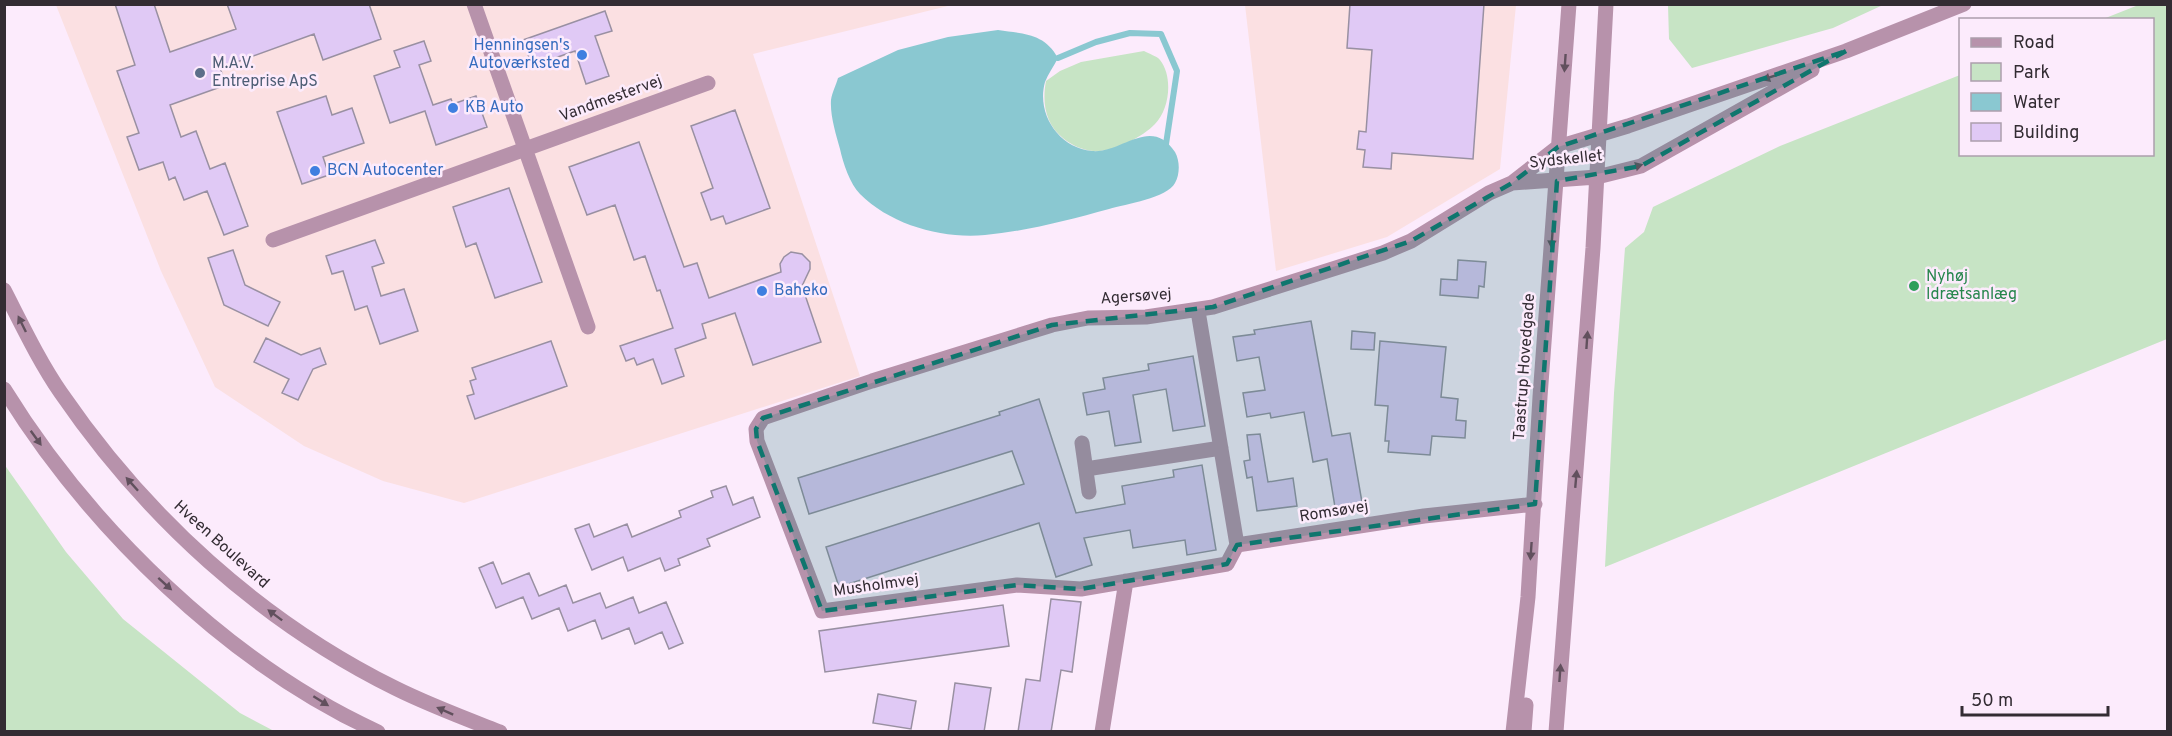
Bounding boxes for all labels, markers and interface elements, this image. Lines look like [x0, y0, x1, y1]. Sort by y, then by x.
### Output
legend [1959, 18, 2154, 156]
text: Road [2013, 32, 2055, 55]
place label: Henningsen's Autoværksted [468, 36, 570, 74]
marker: Henningsen's Autoværksted [575, 48, 589, 62]
one-way arrow [1560, 53, 1569, 72]
place label: M.A.V. Entreprise ApS [212, 54, 318, 92]
text: Park [2013, 62, 2050, 85]
marker: M.A.V. Entreprise ApS [193, 66, 207, 80]
street label: Vandmestervej [557, 71, 665, 127]
one-way arrow [1762, 72, 1780, 82]
text: Water [2013, 92, 2060, 115]
place label: KB Auto [465, 98, 524, 118]
marker: KB Auto [446, 101, 460, 115]
text: Building [2013, 122, 2079, 145]
street label: Sydskellet [1528, 146, 1604, 174]
place label: BCN Autocenter [327, 161, 443, 181]
one-way arrow [1625, 162, 1643, 171]
marker: BCN Autocenter [308, 164, 322, 178]
one-way arrow [1547, 230, 1556, 249]
place label: Nyhøj Idrætsanlæg [1926, 267, 2017, 305]
marker: Nyhøj Idrætsanlæg [1907, 279, 1921, 293]
place label: Baheko [774, 281, 828, 301]
marker: Baheko [755, 284, 769, 298]
street label: Agersøvej [1100, 285, 1172, 309]
street label: Taastrup Hovedgade [1510, 293, 1540, 441]
one-way arrow [17, 316, 26, 333]
one-way arrow [1582, 330, 1591, 349]
one-way arrow [30, 430, 42, 445]
one-way arrow [1571, 469, 1581, 488]
one-way arrow [126, 477, 139, 492]
street label: Hveen Boulevard [169, 497, 273, 593]
street label: Romsøvej [1298, 497, 1370, 527]
one-way arrow [1527, 541, 1536, 560]
street label: Musholmvej [832, 570, 920, 602]
one-way arrow [157, 577, 172, 590]
one-way arrow [268, 610, 283, 622]
one-way arrow [1555, 664, 1564, 683]
scale bar [1962, 679, 2108, 717]
text: 50 m [1971, 690, 2013, 713]
one-way arrow [312, 695, 329, 706]
one-way arrow [437, 706, 454, 715]

